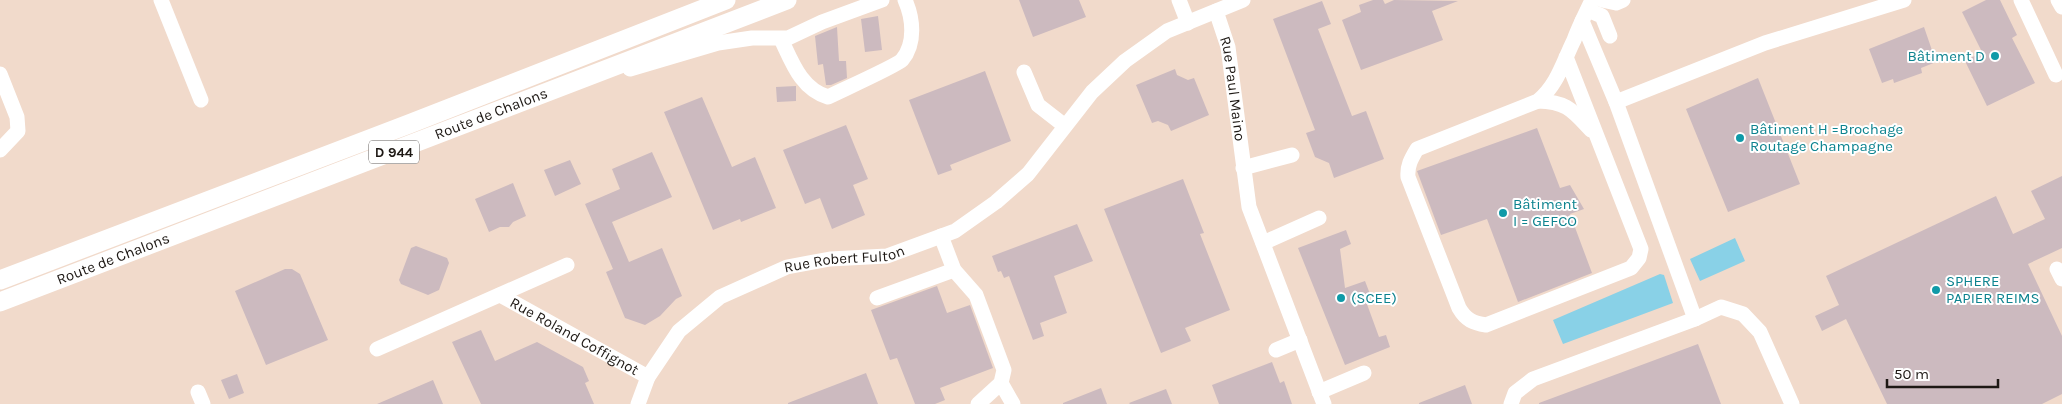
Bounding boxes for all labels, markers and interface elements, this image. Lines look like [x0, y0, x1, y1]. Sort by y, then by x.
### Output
street label: Rue Paul Maino [1216, 34, 1249, 142]
place label: Bâtiment D [1907, 47, 1985, 65]
marker: Bâtiment D [1989, 50, 2001, 62]
street label: Route de Chalons [432, 84, 550, 143]
place label: Bâtiment H =Brochage Routage Champagne [1750, 120, 1903, 155]
marker: Bâtiment H =Brochage Routage Champagne [1734, 132, 1746, 144]
road number: D 944 [369, 140, 419, 163]
place label: Bâtiment I = GEFCO [1513, 195, 1577, 230]
marker: Bâtiment I = GEFCO [1497, 207, 1509, 219]
street label: Route de Chalons [54, 229, 172, 288]
street label: Rue Robert Fulton [783, 241, 907, 276]
place label: SPHERE PAPIER REIMS [1946, 272, 2040, 307]
marker: SPHERE PAPIER REIMS [1930, 284, 1942, 296]
place label: (SCEE) [1351, 289, 1397, 307]
marker: (SCEE) [1335, 292, 1347, 304]
street label: Rue Roland Coffignot [507, 293, 642, 379]
scale bar [1887, 356, 1998, 388]
text: 50 m [1894, 365, 1929, 383]

